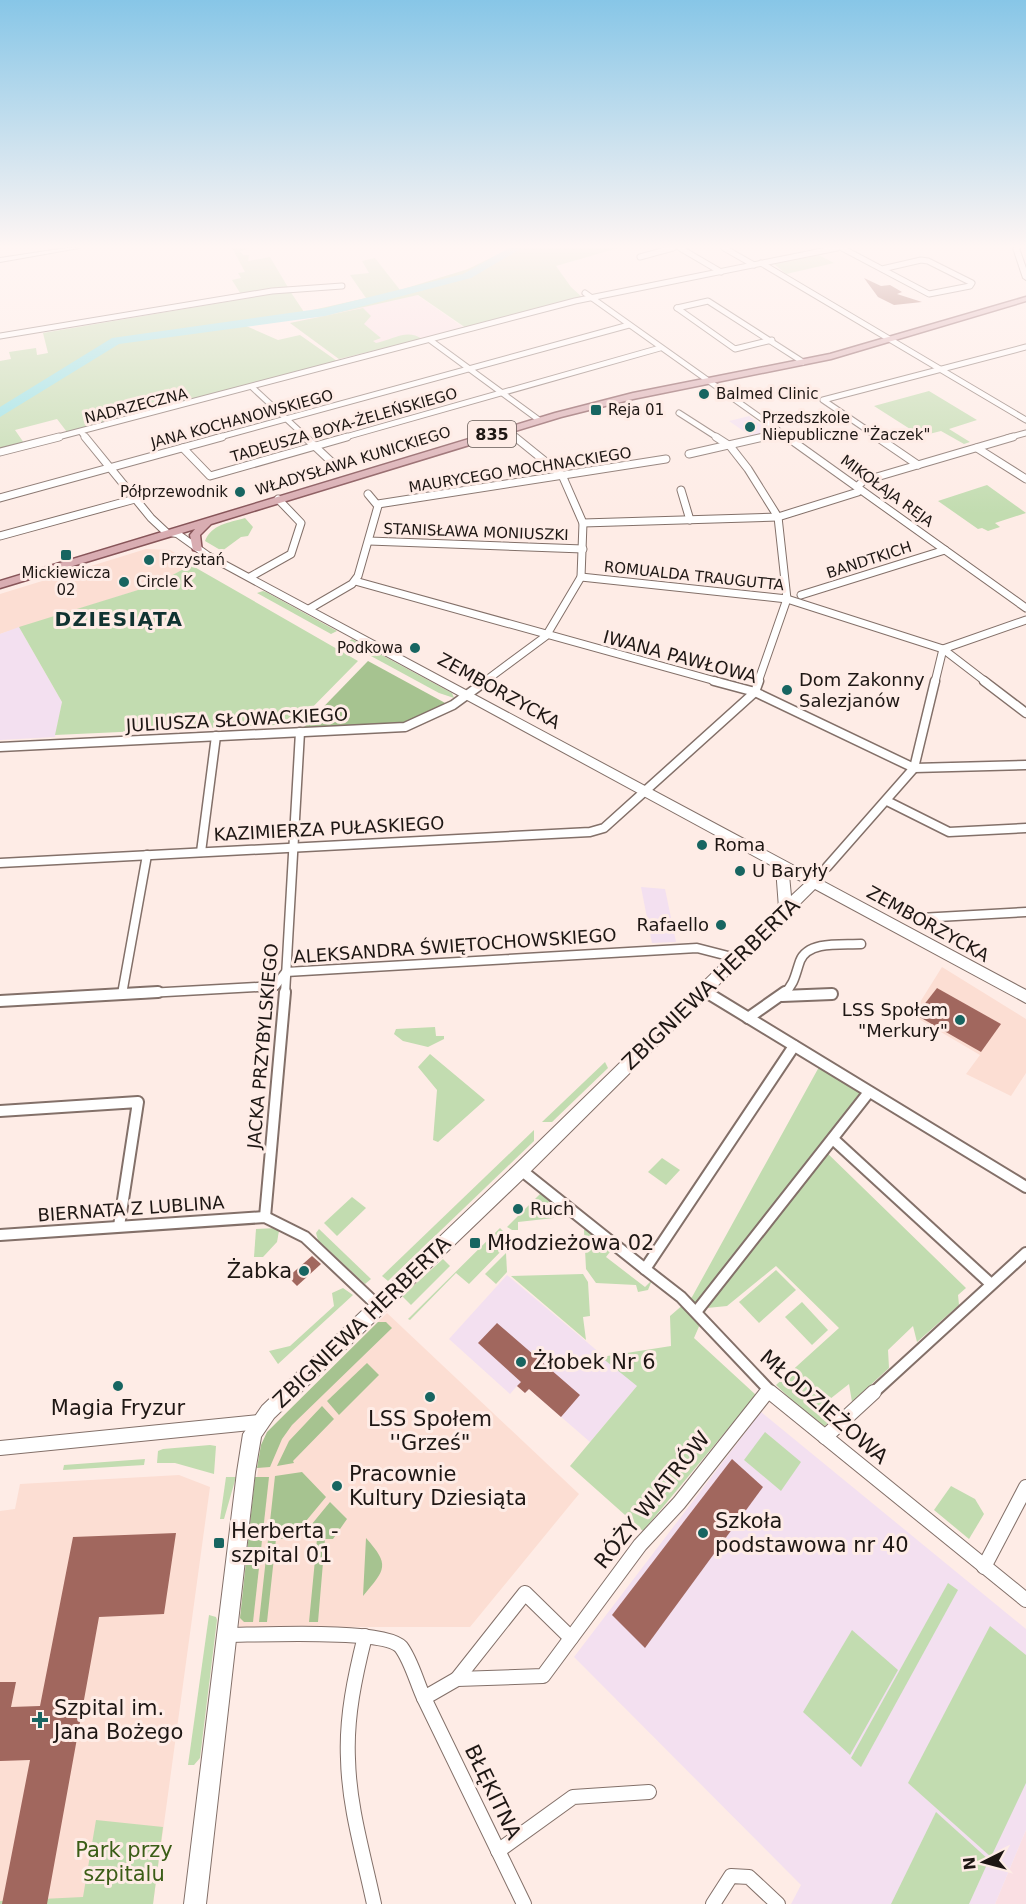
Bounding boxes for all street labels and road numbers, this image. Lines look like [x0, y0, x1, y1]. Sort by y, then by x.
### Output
street label: TADEUSZA BOYA-ŻELEŃSKIEGO [227, 383, 459, 466]
street label: NADRZECZNA [83, 384, 190, 427]
street label: JANA KOCHANOWSKIEGO [148, 386, 335, 452]
road number: 835 [468, 421, 516, 447]
street label: WŁADYSŁAWA KUNICKIEGO [253, 423, 453, 499]
street label: MAURYCEGO MOCHNACKIEGO [407, 443, 633, 497]
street label: MIKOŁAJA REJA [837, 451, 938, 531]
street label: STANISŁAWA MONIUSZKI [383, 520, 569, 544]
street label: BANDTKICH [824, 538, 914, 582]
street label: ROMUALDA TRAUGUTTA [603, 558, 786, 594]
street label: IWANA PAWŁOWA [601, 626, 760, 687]
street label: ZEMBORZYCKA [434, 648, 565, 733]
street label: JULIUSZA SŁOWACKIEGO [124, 703, 349, 736]
street label: KAZIMIERZA PUŁASKIEGO [213, 812, 445, 845]
street label: ZEMBORZYCKA [863, 881, 994, 966]
street label: ZBIGNIEWA HERBERTA [617, 893, 805, 1075]
street label: ALEKSANDRA ŚWIĘTOCHOWSKIEGO [293, 924, 617, 967]
street label: JACKA PRZYBYLSKIEGO [243, 942, 282, 1151]
street label: BIERNATA Z LUBLINA [37, 1191, 226, 1226]
street label: ZBIGNIEWA HERBERTA [268, 1231, 456, 1413]
street label: MŁODZIEŻOWA [755, 1344, 894, 1469]
street label: RÓŻY WIATRÓW [589, 1426, 715, 1573]
street label: BŁĘKITNA [460, 1741, 526, 1844]

